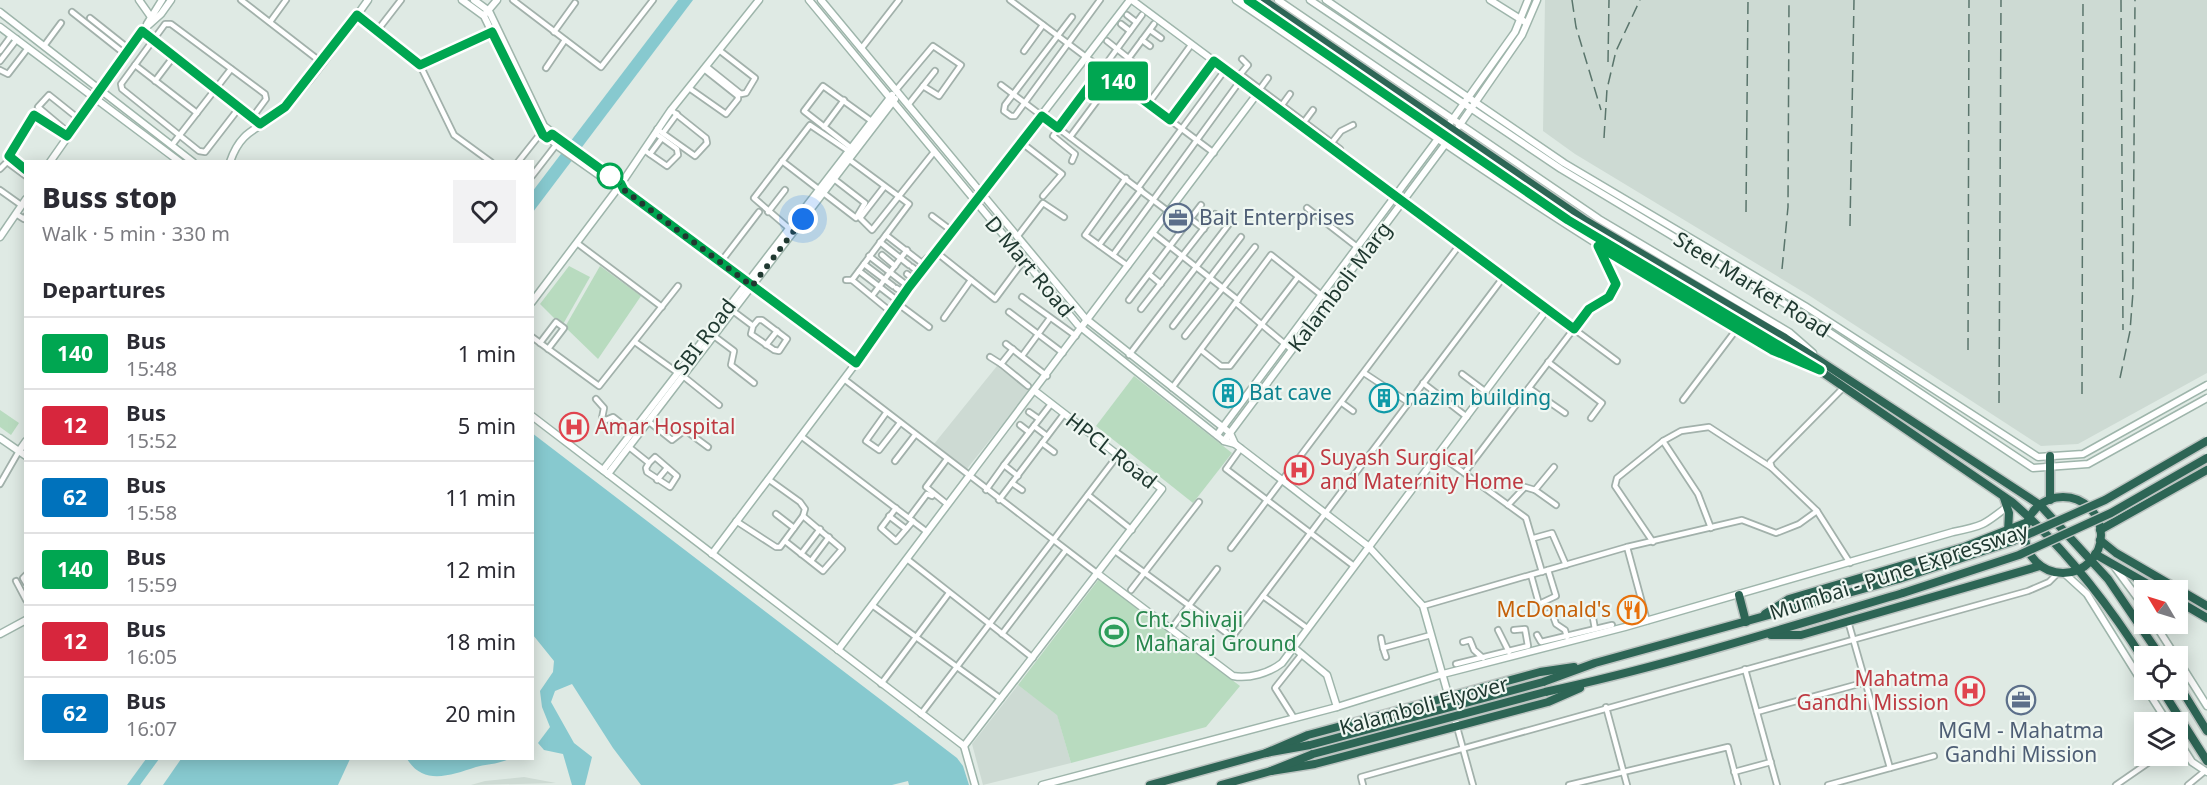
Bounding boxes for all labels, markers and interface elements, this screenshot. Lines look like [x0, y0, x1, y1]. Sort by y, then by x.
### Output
line badge: 140 [1084, 62, 1152, 100]
text: 140 [1100, 67, 1136, 95]
unlabelled marker [597, 163, 623, 189]
text: Buss stop [42, 178, 177, 216]
button: heart [453, 180, 516, 243]
office icon: Bait Enterprises [1162, 202, 1194, 234]
place label: Bait Enterprises [1199, 203, 1355, 231]
your location [788, 204, 818, 234]
street label: D Mart Road [979, 210, 1080, 323]
street label: Kalamboli Marg [1281, 216, 1397, 357]
text: Walk · 5 min · 330 m [42, 220, 230, 247]
street label: Steel Market Road [1669, 225, 1836, 344]
text: Departures [42, 274, 166, 304]
street label: SBI Road [666, 293, 742, 380]
text: Bus [126, 325, 166, 355]
text: 1 min [458, 338, 516, 368]
text: 140 [57, 339, 93, 367]
text: 15:48 [126, 355, 177, 382]
building icon: Bat cave [1212, 377, 1244, 409]
place label: Bat cave [1249, 378, 1332, 406]
building icon: nazim building [1368, 382, 1400, 414]
place label: nazim building [1405, 383, 1551, 411]
text: Bus [126, 397, 166, 427]
street label: HPCL Road [1060, 406, 1163, 495]
text: 5 min [458, 410, 516, 440]
text: 12 [63, 411, 87, 439]
hospital icon: Amar Hospital [558, 411, 590, 443]
place label: Amar Hospital [595, 412, 735, 440]
text: 15:52 [126, 427, 177, 454]
place label: Suyash Surgical and Maternity Home [1320, 443, 1524, 495]
hospital icon: Suyash Surgical and Maternity Home [1283, 454, 1315, 486]
text: Bus [126, 469, 166, 499]
text: 11 min [445, 482, 516, 512]
text: 62 [63, 483, 87, 511]
text: 15:58 [126, 499, 177, 526]
street label: Mumbai - Pune Expressway [1766, 516, 2032, 626]
text: Bus [126, 541, 166, 571]
text: 12 min [445, 554, 516, 584]
text: 140 [57, 555, 93, 583]
text: 15:59 [126, 571, 177, 598]
north arrow [2134, 580, 2188, 634]
map controls [2134, 580, 2188, 766]
restaurant icon: McDonald's [1616, 594, 1648, 626]
place label: McDonald's [1497, 595, 1611, 623]
place label: Cht. Shivaji Maharaj Ground [1135, 605, 1297, 657]
text: Bus [126, 613, 166, 643]
sports icon: Cht. Shivaji Maharaj Ground [1098, 616, 1130, 648]
text: 18 min [445, 626, 516, 656]
text: 12 [63, 627, 87, 655]
text: 16:05 [126, 643, 177, 670]
button: locate [2134, 646, 2188, 700]
place label: Mahatma Gandhi Mission [1796, 664, 1949, 716]
street label: Kalamboli Flyover [1336, 669, 1512, 741]
hospital icon: Mahatma Gandhi Mission [1954, 675, 1986, 707]
office icon: MGM - Mahatma Gandhi Mission [2005, 684, 2037, 716]
text: Bus [126, 685, 166, 715]
text: 20 min [445, 698, 516, 728]
text: 62 [63, 699, 87, 727]
button: layers [2134, 712, 2188, 766]
text: 16:07 [126, 715, 177, 742]
place label: MGM - Mahatma Gandhi Mission [1938, 716, 2104, 768]

